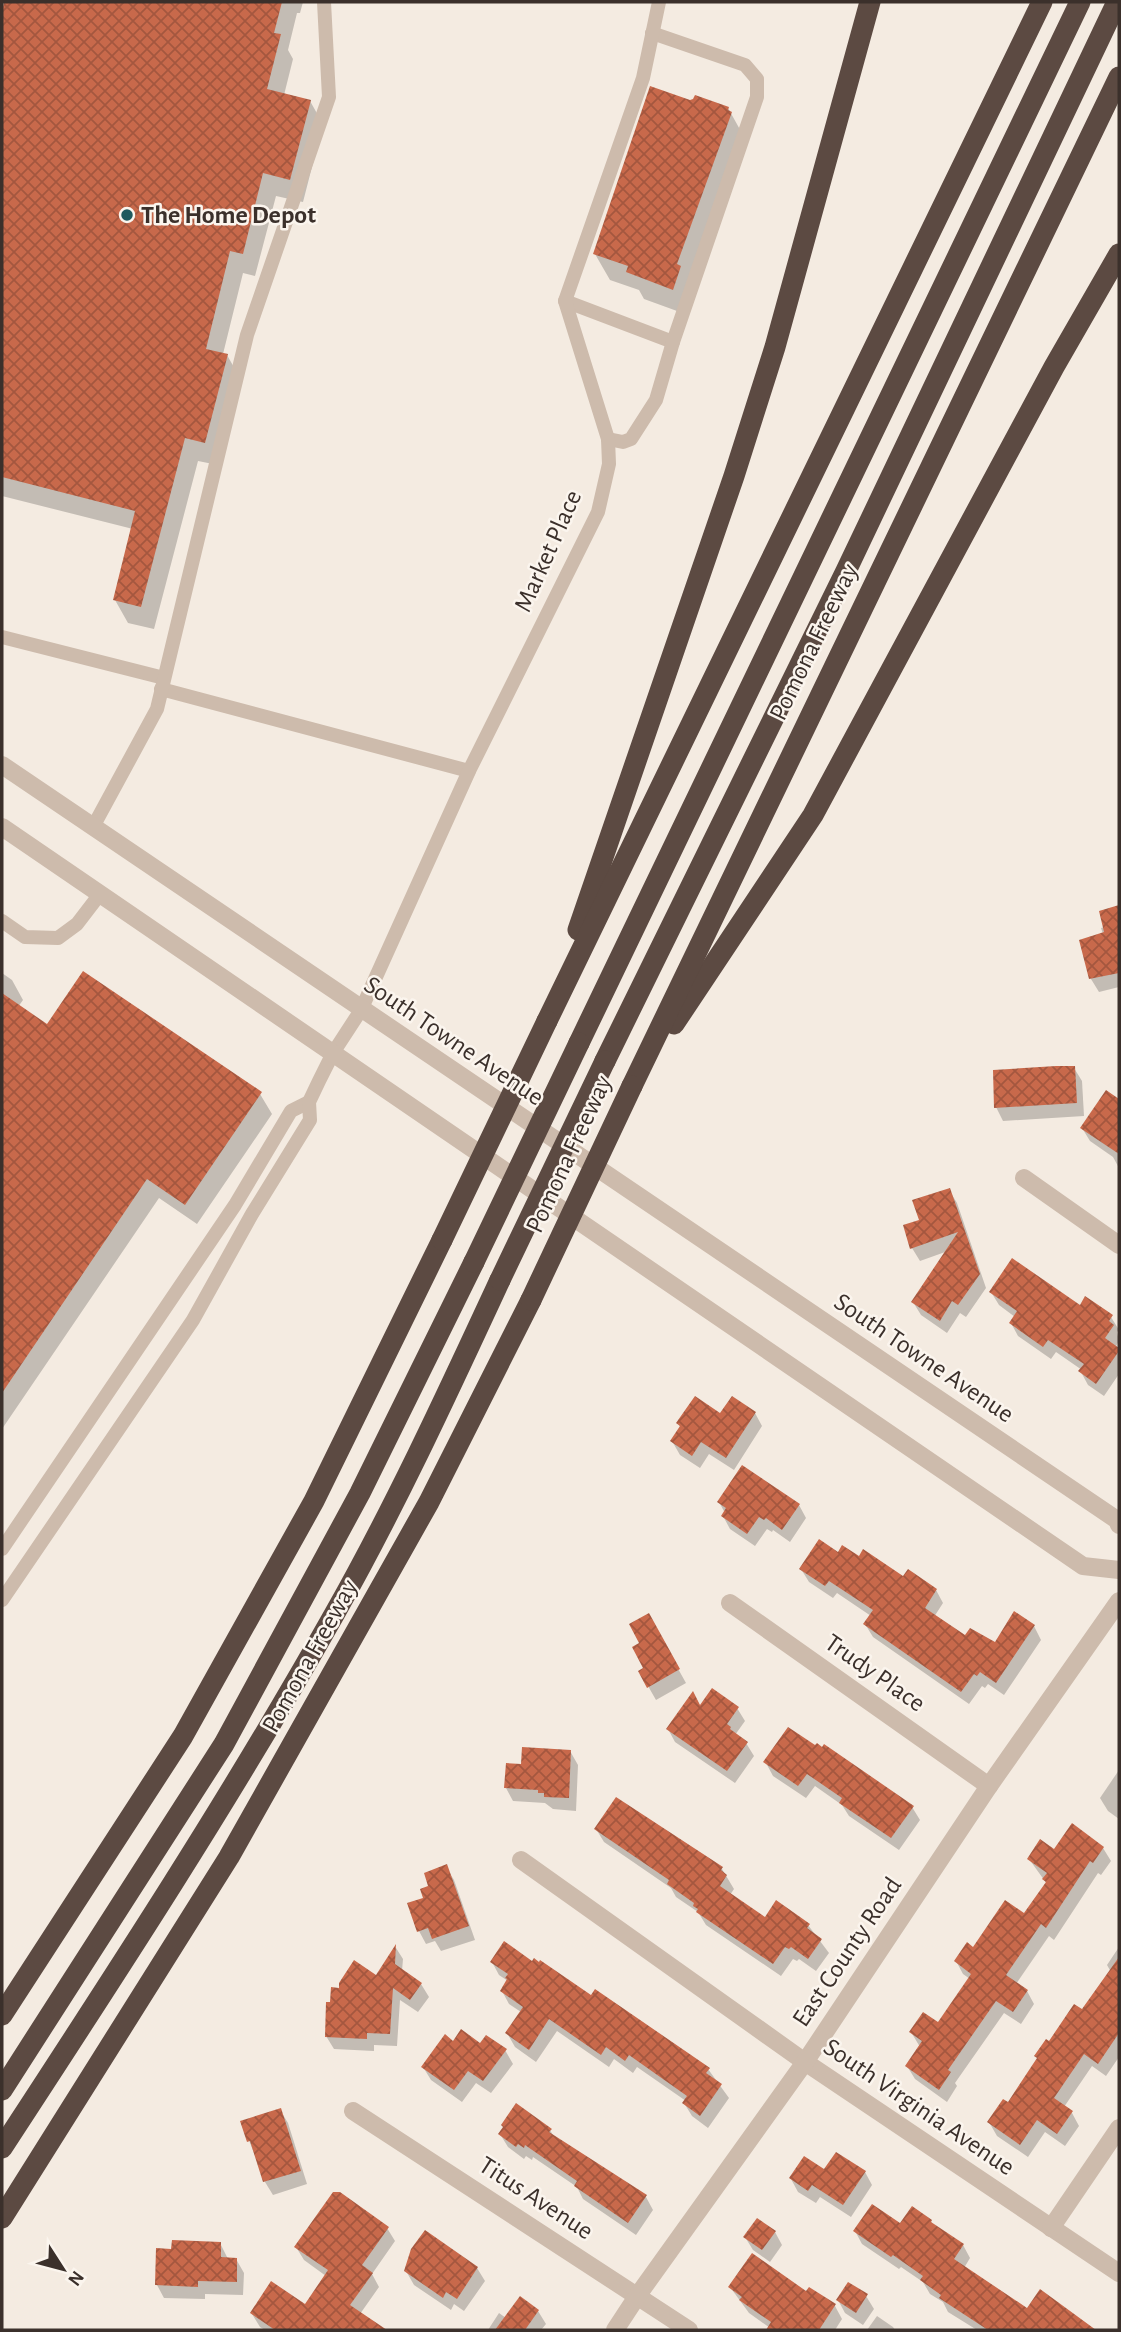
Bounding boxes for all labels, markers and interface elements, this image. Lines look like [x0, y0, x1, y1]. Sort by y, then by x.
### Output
place label: The Home Depot [141, 202, 316, 228]
marker: The Home Depot [119, 207, 135, 223]
street label: Market Place [510, 486, 586, 616]
street label: Pomona Freeway [765, 560, 863, 724]
street label: South Towne Avenue [360, 971, 548, 1111]
street label: Pomona Freeway [521, 1071, 617, 1237]
street label: South Towne Avenue [830, 1288, 1018, 1428]
street label: Pomona Freeway [257, 1575, 363, 1737]
street label: Trudy Place [820, 1629, 930, 1717]
street label: East County Road [788, 1873, 906, 2031]
street label: South Virginia Avenue [819, 2034, 1019, 2180]
street label: Titus Avenue [474, 2152, 598, 2244]
north arrow [28, 2234, 98, 2304]
text: N [64, 2267, 87, 2289]

